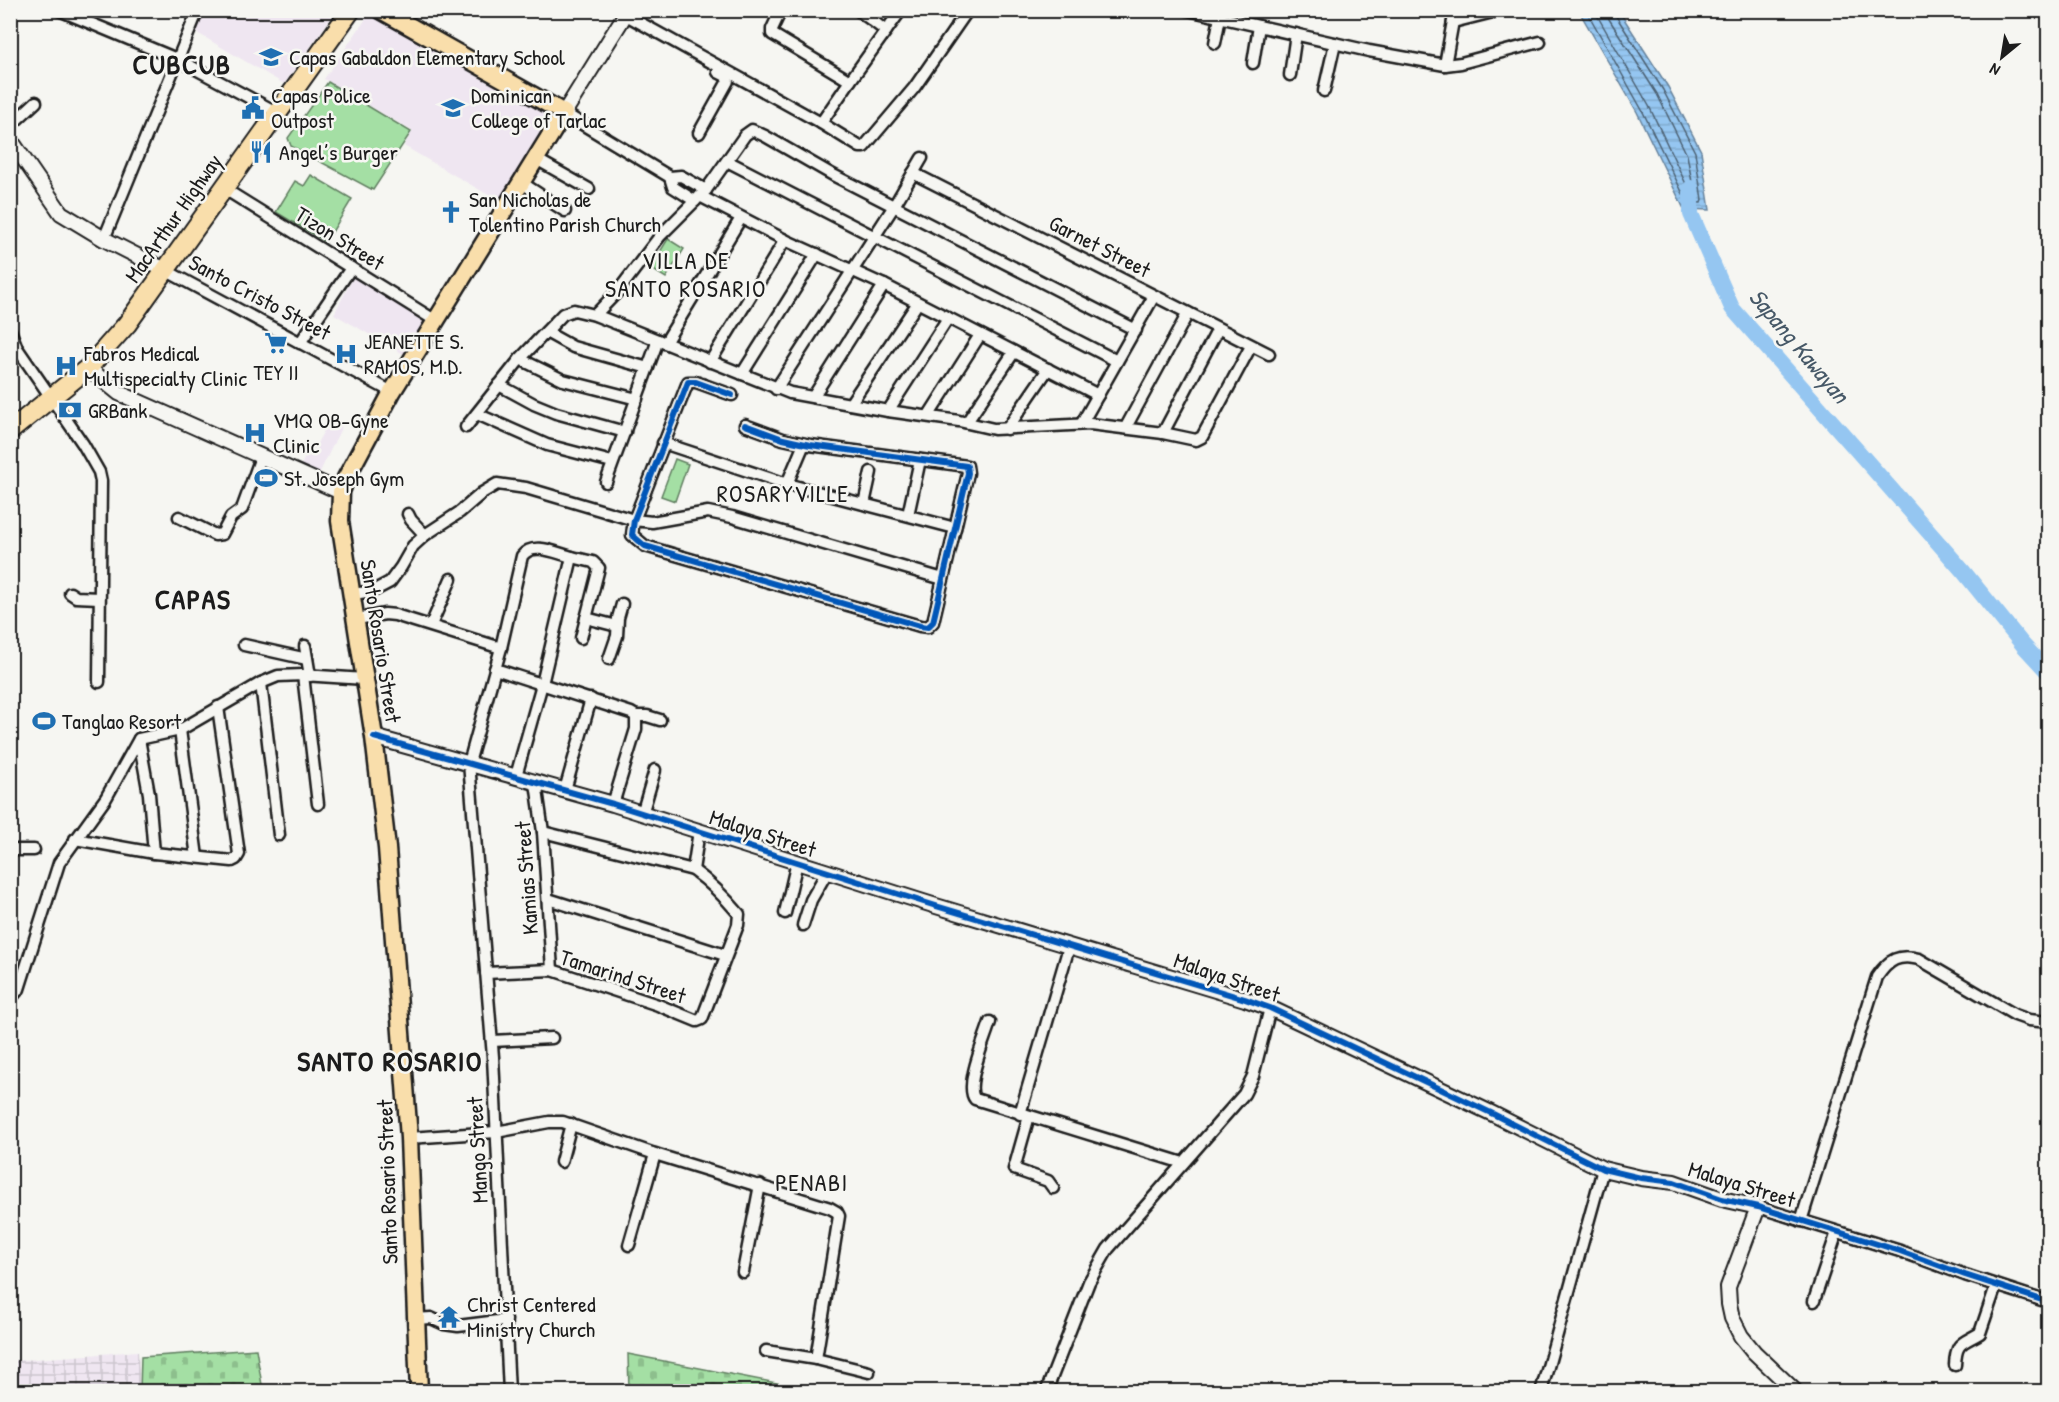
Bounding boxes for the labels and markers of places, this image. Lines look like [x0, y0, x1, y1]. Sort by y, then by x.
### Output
place label: Capas Gabaldon Elementary School [289, 42, 565, 72]
school or university icon: Capas Gabaldon Elementary School [258, 44, 284, 70]
place label: Capas Police Outpost [271, 80, 371, 135]
place label: Dominican College of Tarlac [471, 80, 606, 135]
public building icon: Capas Police Outpost [240, 95, 266, 121]
school or university icon: Dominican College of Tarlac [440, 95, 466, 121]
place label: Angel’s Burger [279, 137, 398, 167]
restaurant icon: Angel’s Burger [248, 139, 274, 165]
place label: San Nicholas de Tolentino Parish Church [469, 184, 661, 239]
church icon: San Nicholas de Tolentino Parish Church [438, 199, 464, 225]
place label: JEANETTE S. RAMOS, M.D. [364, 326, 464, 381]
supermarket icon: TEY II [263, 330, 289, 356]
place label: Fabros Medical Multispecialty Clinic [83, 338, 247, 393]
hospital icon: JEANETTE S. RAMOS, M.D. [333, 341, 359, 367]
hospital icon: Fabros Medical Multispecialty Clinic [53, 353, 79, 379]
place label: TEY II [253, 357, 299, 387]
place label: GRBank [88, 395, 147, 425]
bank icon: GRBank [57, 397, 83, 423]
place label: VMQ OB-Gyne Clinic [273, 405, 389, 460]
hospital icon: VMQ OB-Gyne Clinic [242, 420, 268, 446]
place label: St. Joseph Gym [284, 463, 404, 493]
sports icon: St. Joseph Gym [253, 465, 279, 491]
place label: Tanglao Resort [62, 706, 182, 736]
sports icon: Tanglao Resort [31, 708, 57, 734]
place label: Christ Centered Ministry Church [467, 1289, 596, 1344]
temple icon: Christ Centered Ministry Church [436, 1304, 462, 1330]

